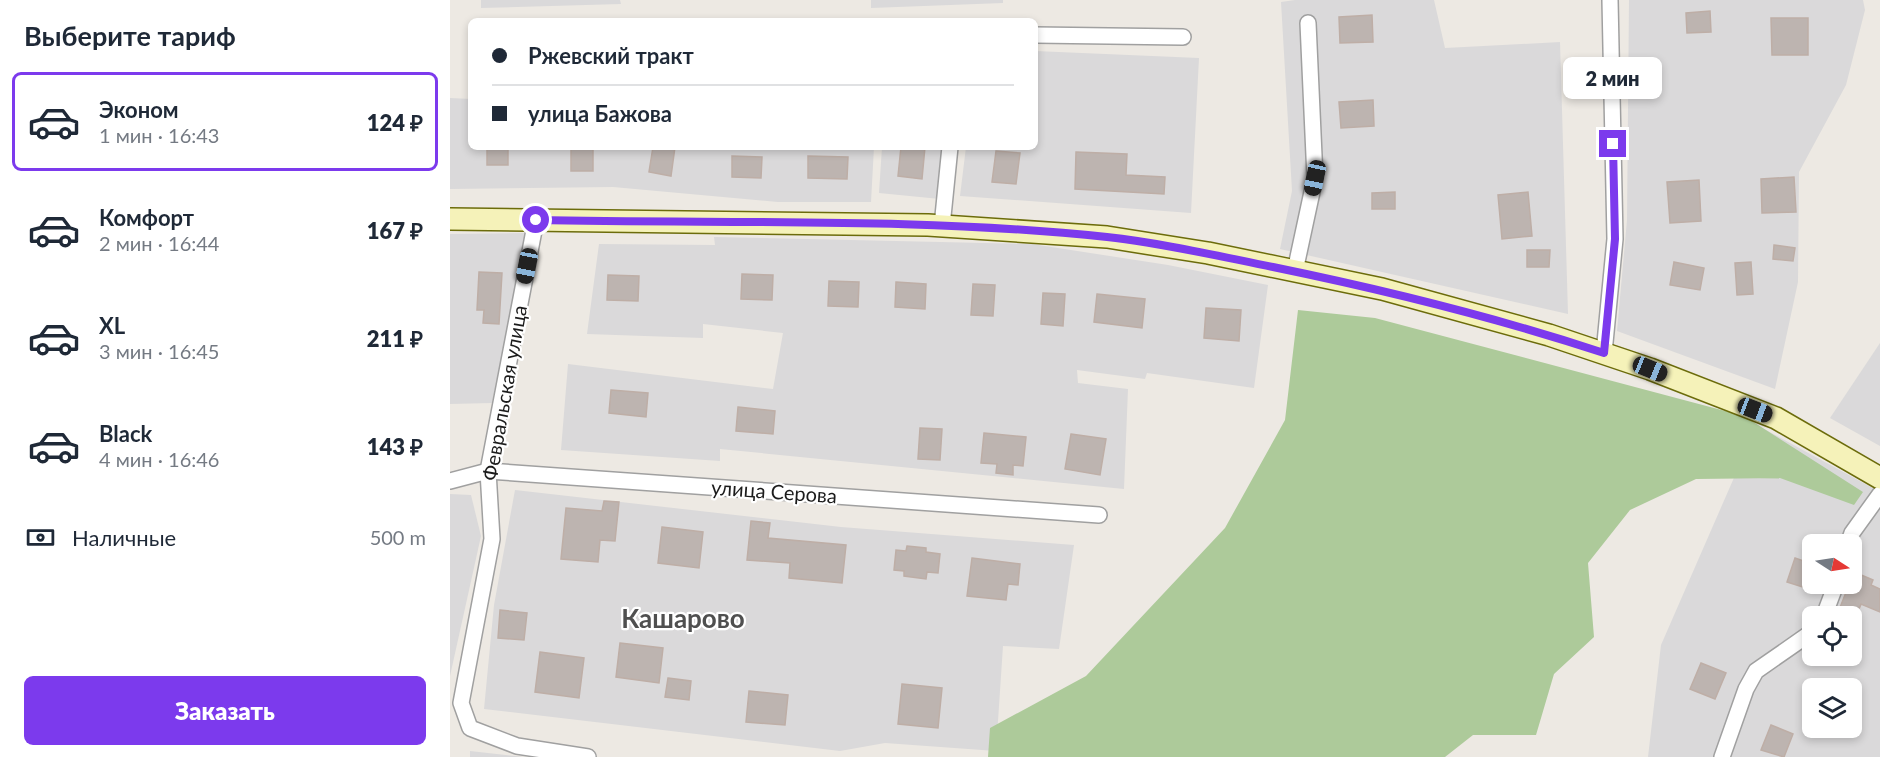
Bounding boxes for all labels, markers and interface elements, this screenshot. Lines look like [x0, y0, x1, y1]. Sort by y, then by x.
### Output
text: Выберите тариф [24, 19, 236, 52]
text: Ржевский тракт [528, 42, 694, 69]
callout: 2 мин [1564, 57, 1662, 99]
text: 2 мин [1585, 66, 1640, 90]
icon: car [27, 95, 81, 149]
text: Эконом [99, 96, 179, 123]
text: улица Бажова [528, 100, 672, 127]
text: 124 ₽ [367, 109, 423, 136]
text: 1 мин · 16:43 [99, 123, 219, 147]
route end [1599, 130, 1626, 157]
car [1302, 159, 1328, 197]
icon: car [27, 203, 81, 257]
text: Комфорт [99, 204, 194, 231]
route start [522, 206, 549, 233]
text: 167 ₽ [367, 217, 423, 244]
text: 2 мин · 16:44 [99, 231, 219, 255]
car [515, 247, 539, 285]
street label: Февральская улица [477, 303, 531, 483]
icon: car [27, 311, 81, 365]
text: XL [99, 312, 125, 339]
text: 211 ₽ [367, 325, 423, 352]
text: 3 мин · 16:45 [99, 339, 219, 363]
car [1630, 354, 1670, 384]
car [1735, 395, 1775, 425]
icon: car [27, 419, 81, 473]
text: Black [99, 420, 152, 447]
text: 143 ₽ [367, 433, 423, 460]
text: 4 мин · 16:46 [99, 447, 219, 471]
street label: улица Серова [710, 475, 838, 507]
icon: cash [24, 521, 57, 554]
text: Наличные [72, 524, 176, 551]
text: 500 m [370, 525, 426, 549]
north arrow [1802, 534, 1862, 594]
map controls [1802, 534, 1862, 738]
district label: Кашарово [621, 602, 745, 634]
button: locate [1802, 606, 1862, 666]
button: Заказать [24, 676, 426, 745]
button: layers [1802, 678, 1862, 738]

